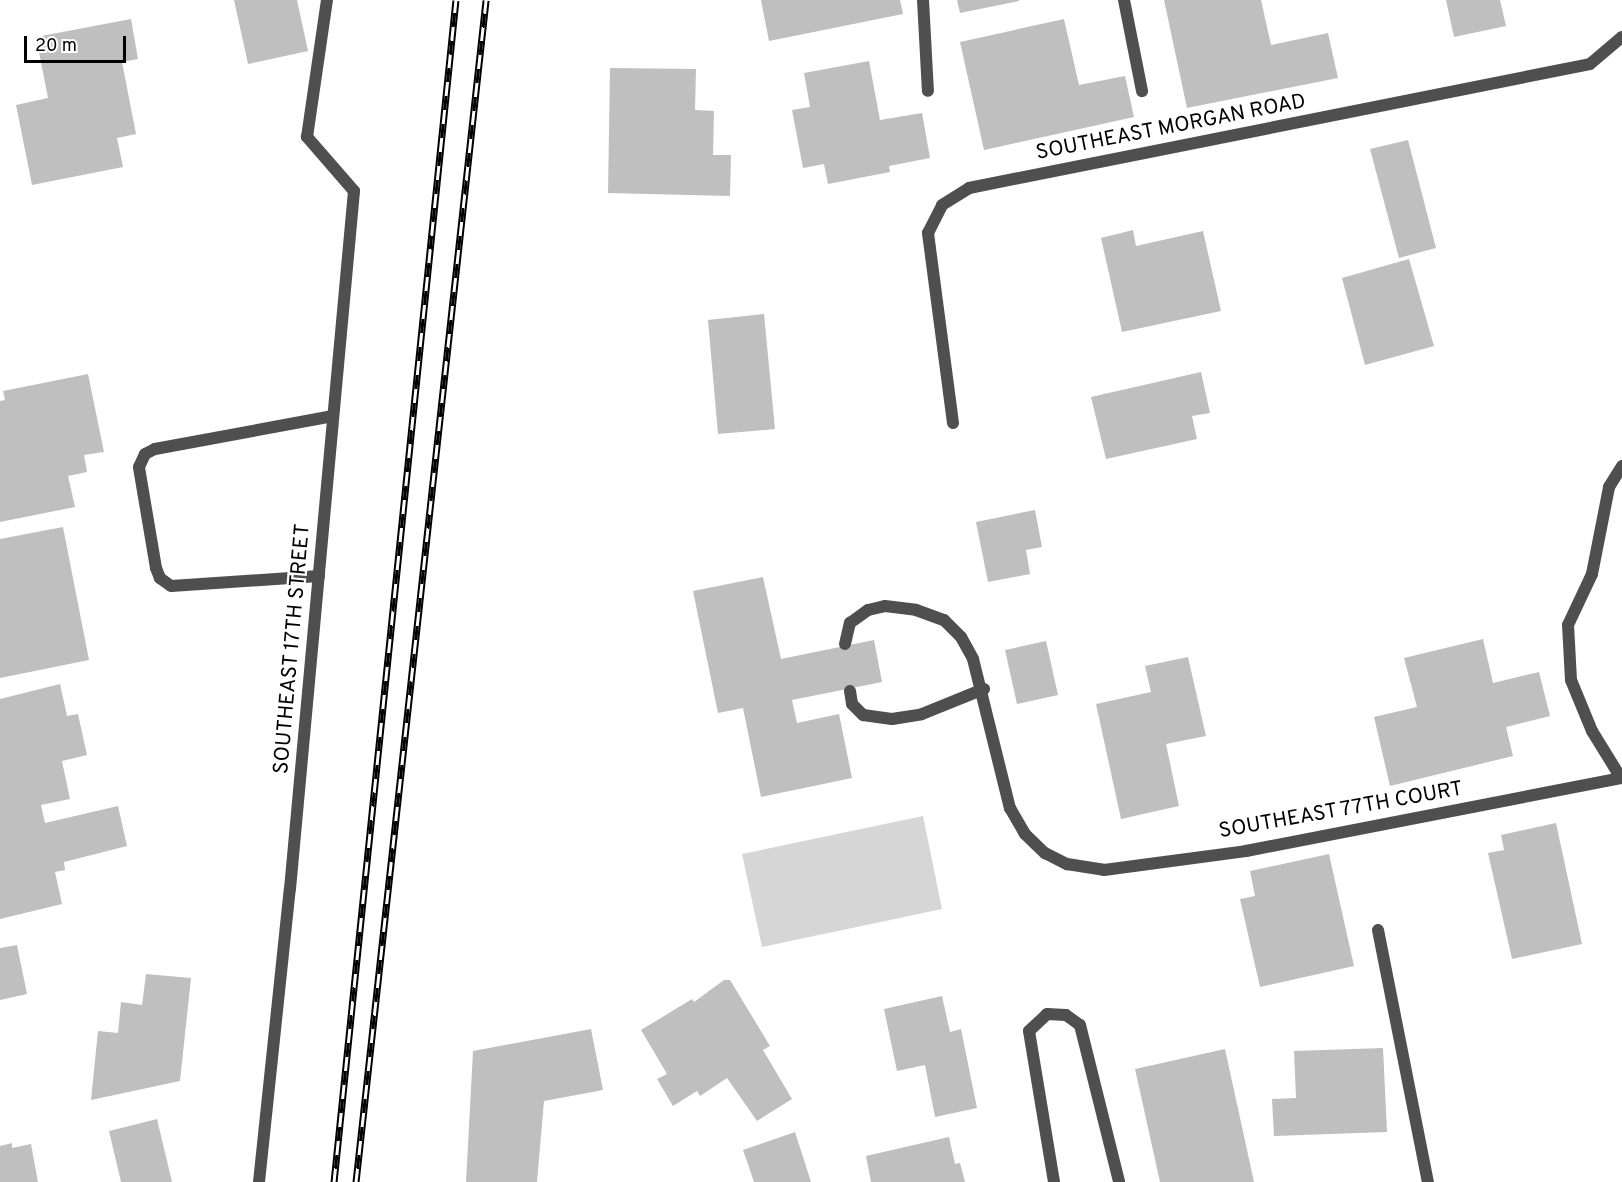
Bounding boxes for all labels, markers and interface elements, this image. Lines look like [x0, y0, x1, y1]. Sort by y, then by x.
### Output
scale bar [27, 24, 129, 62]
text: 20 m [35, 35, 77, 58]
street label: SOUTHEAST MORGAN ROAD [1034, 89, 1308, 167]
street label: SOUTHEAST 17TH STREET [269, 522, 317, 776]
street label: SOUTHEAST 77TH COURT [1216, 777, 1466, 845]

